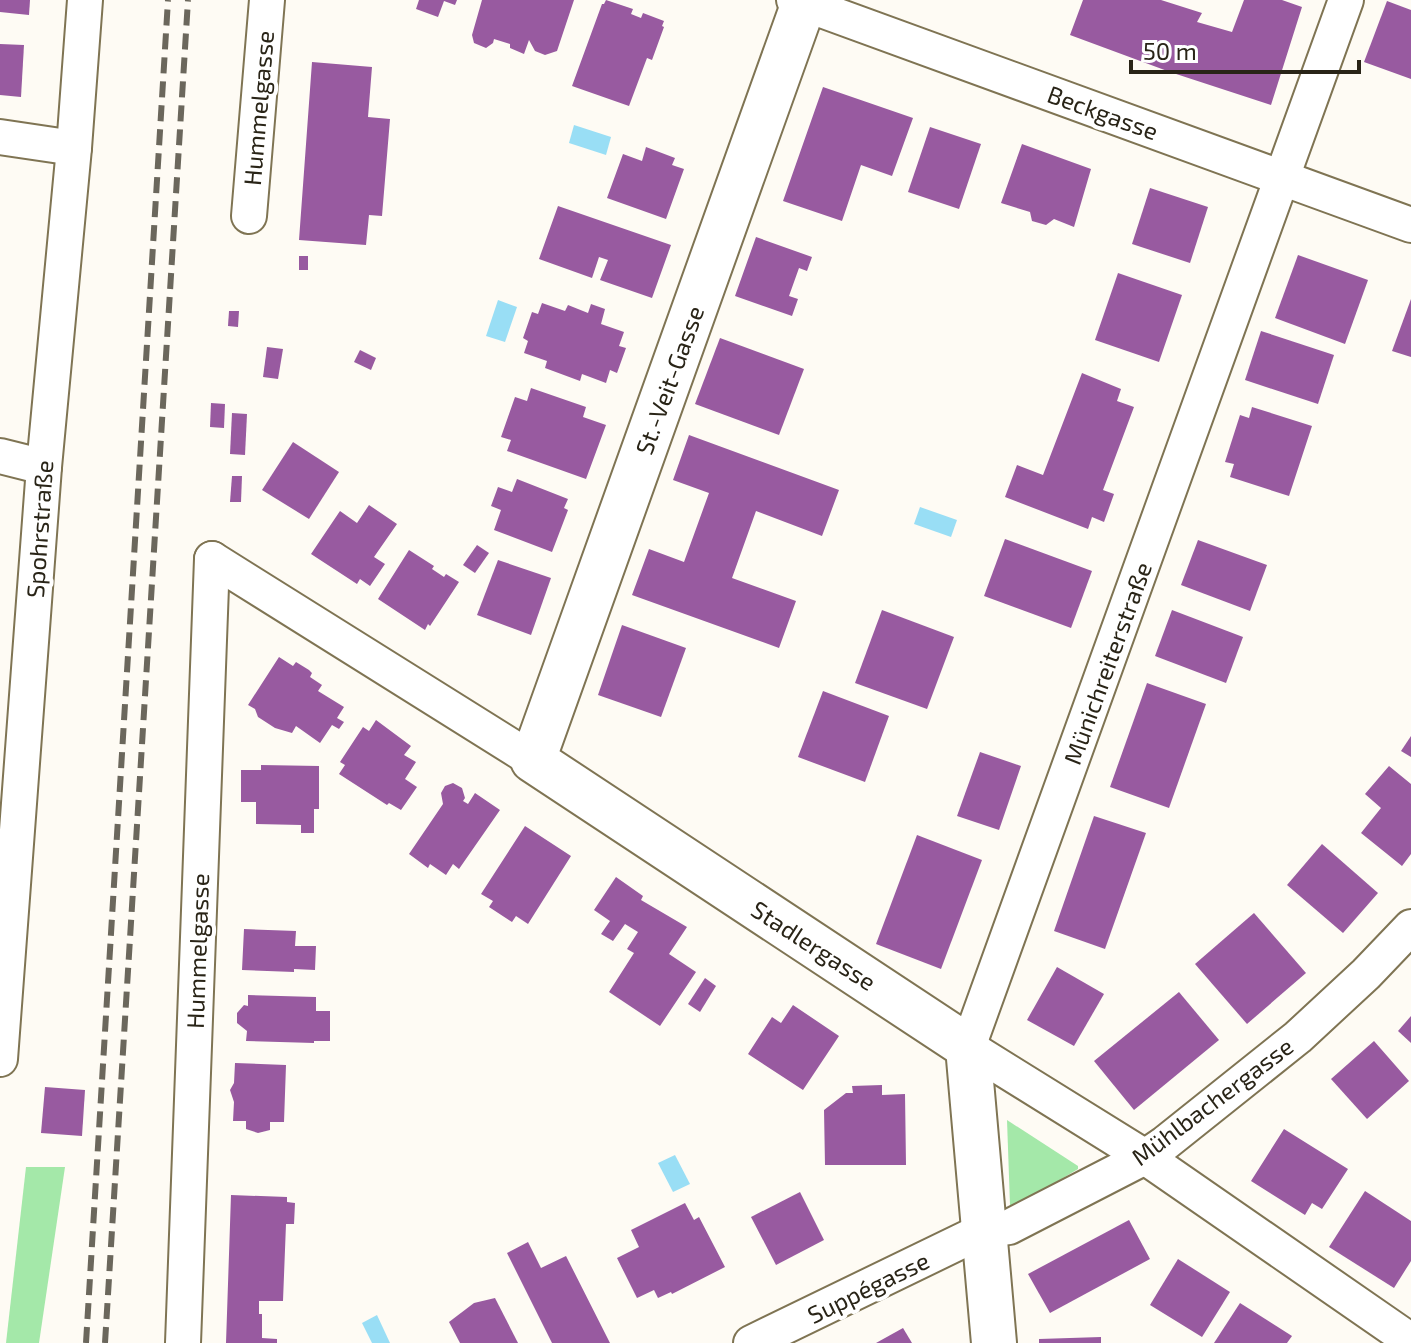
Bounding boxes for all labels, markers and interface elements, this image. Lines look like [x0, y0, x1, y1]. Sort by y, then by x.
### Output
scale bar [1131, 24, 1359, 74]
street label: Hummelgasse [237, 29, 279, 187]
text: 50 m [1143, 36, 1197, 65]
street label: Beckgasse [1044, 79, 1162, 145]
street label: St.-Veit-Gasse [629, 302, 709, 458]
street label: Spohrstraße [20, 459, 58, 599]
street label: Münichreiterstraße [1057, 558, 1157, 768]
street label: Hummelgasse [180, 873, 214, 1029]
street label: Stadlergasse [746, 894, 882, 996]
street label: Mühlbachergasse [1126, 1031, 1298, 1171]
street label: Suppégasse [803, 1245, 933, 1329]

